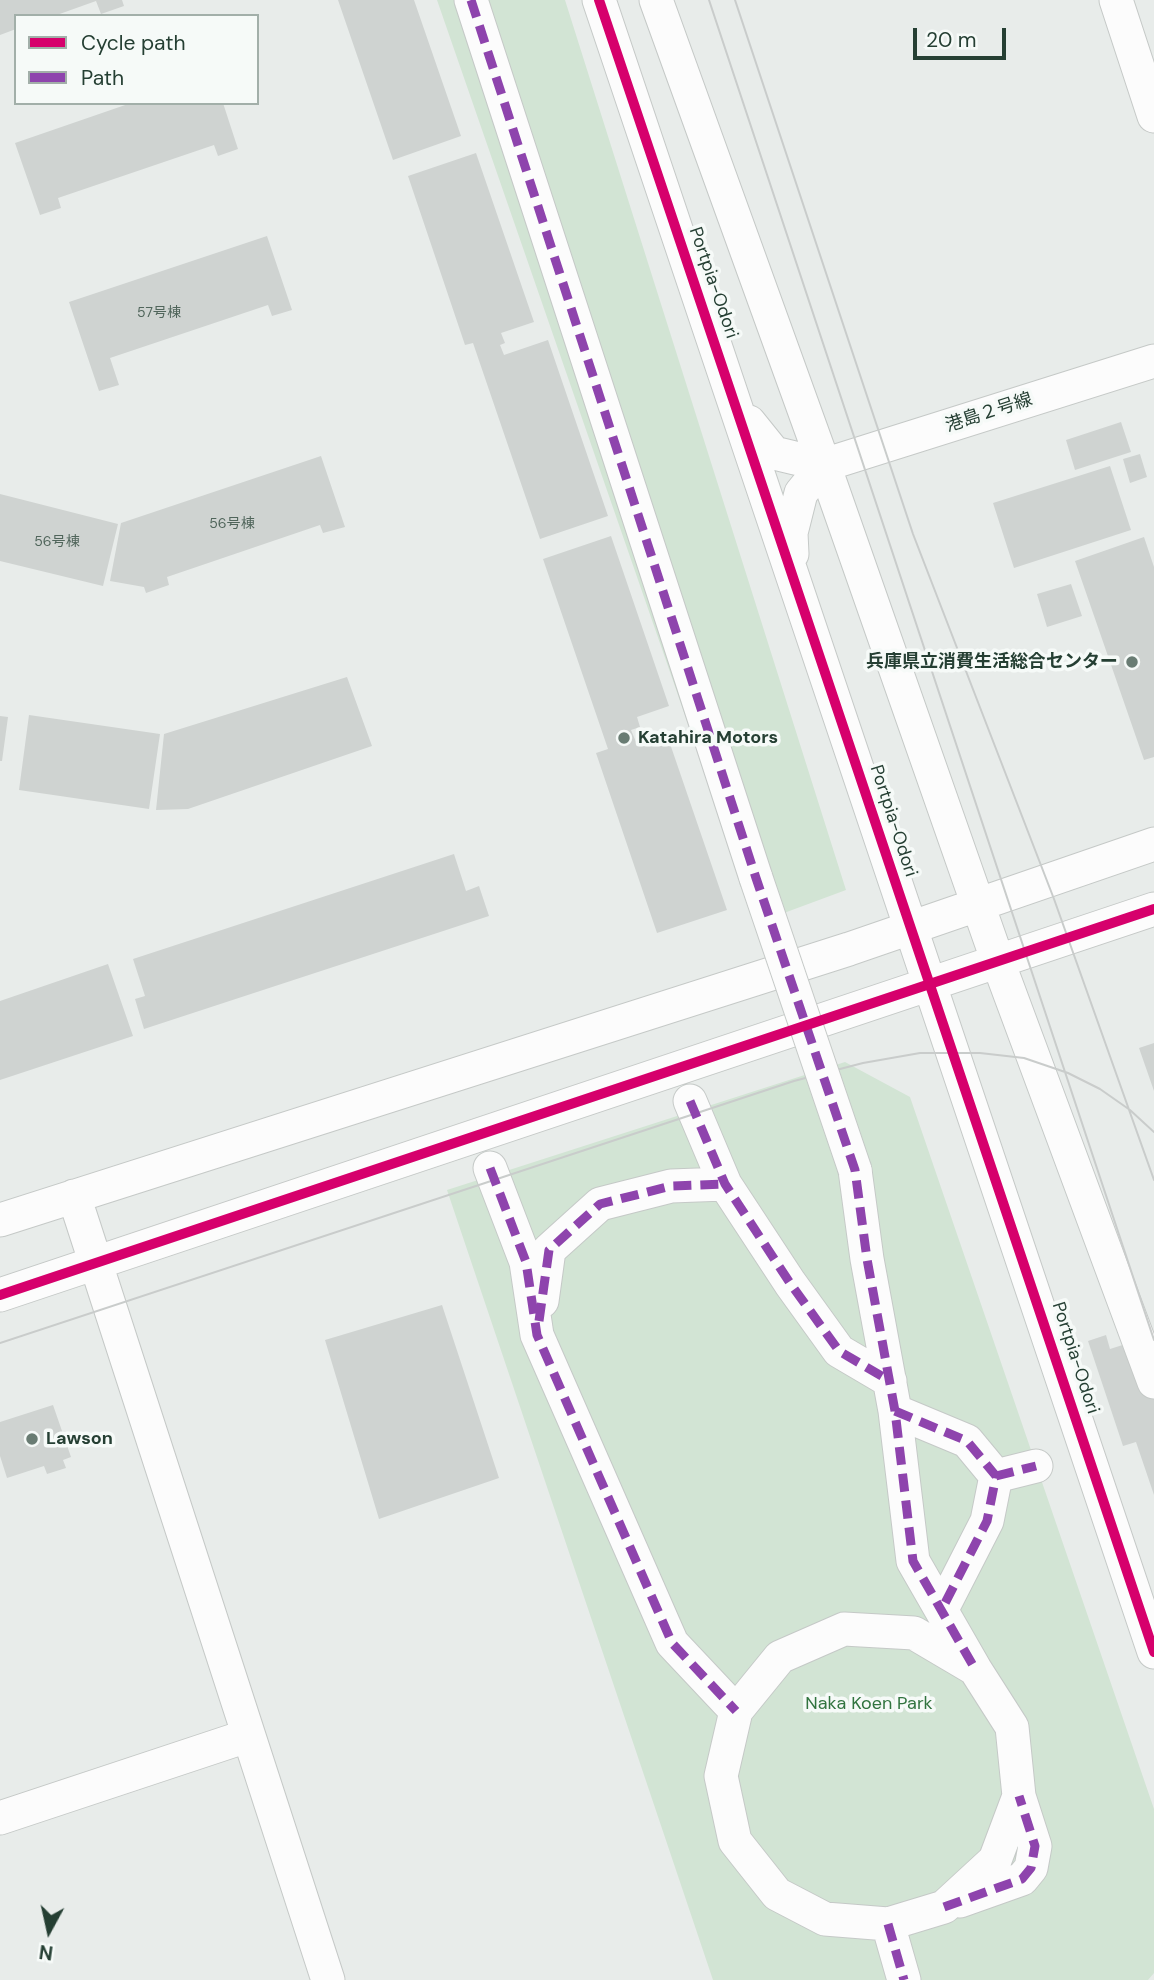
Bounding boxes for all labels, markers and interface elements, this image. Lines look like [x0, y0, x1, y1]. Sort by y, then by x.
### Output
legend [14, 14, 259, 105]
scale bar [916, 14, 1009, 58]
text: 20 m [926, 26, 977, 54]
text: Cycle path [81, 29, 186, 57]
text: Path [81, 64, 124, 92]
street label: Portpia-Odori [684, 225, 742, 341]
house number: 57号棟 [137, 305, 181, 321]
street label: 港島２号線 [943, 389, 1035, 437]
house number: 56号棟 [209, 516, 255, 532]
house number: 56号棟 [34, 534, 80, 550]
place label: 兵庫県立消費生活総合センター [866, 651, 1118, 673]
marker: 兵庫県立消費生活総合センター [1124, 654, 1140, 670]
place label: Katahira Motors [638, 727, 778, 749]
marker: Katahira Motors [616, 730, 632, 746]
street label: Portpia-Odori [865, 762, 921, 880]
street label: Portpia-Odori [1047, 1299, 1103, 1417]
place label: Lawson [46, 1428, 113, 1450]
marker: Lawson [24, 1431, 40, 1447]
park label: Naka Koen Park [805, 1693, 933, 1715]
north arrow [14, 1896, 84, 1966]
text: N [37, 1939, 55, 1966]

